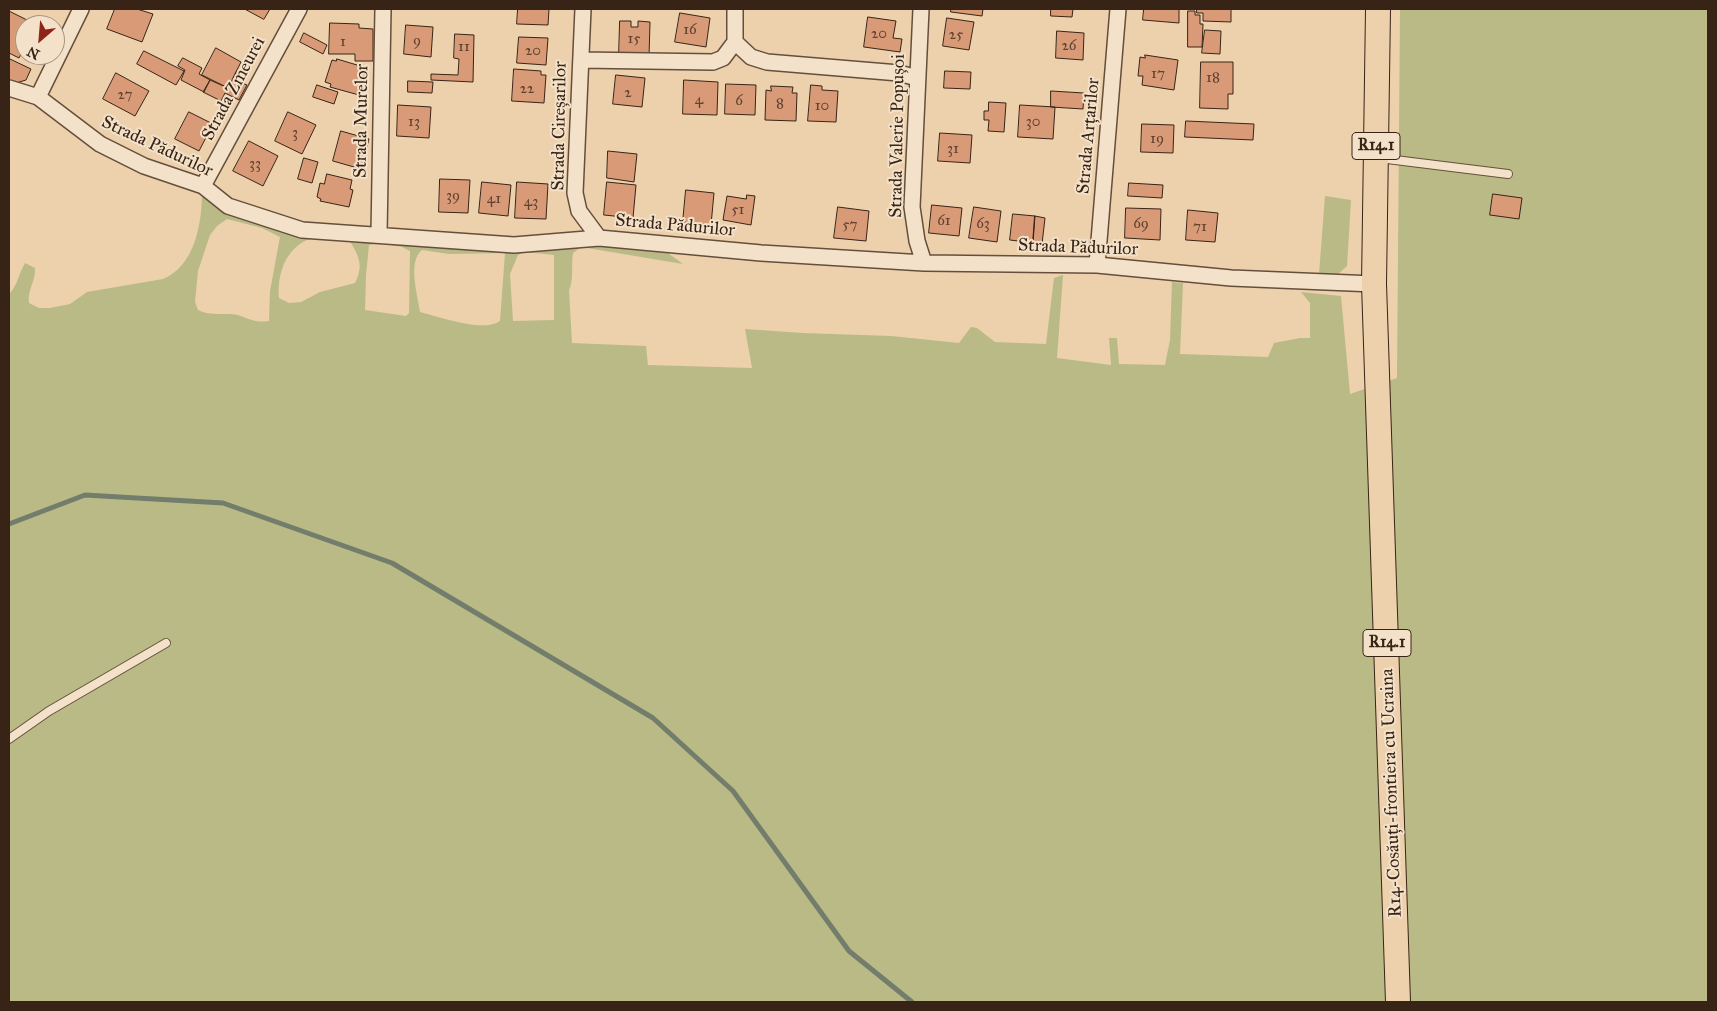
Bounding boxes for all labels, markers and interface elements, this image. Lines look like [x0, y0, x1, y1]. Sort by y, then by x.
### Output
north arrow [15, 15, 65, 65]
house number: 16 [683, 21, 697, 39]
house number: 20 [871, 25, 887, 43]
house number: 25 [949, 26, 963, 44]
house number: 15 [628, 30, 640, 48]
house number: 9 [413, 32, 421, 50]
house number: 1 [340, 33, 346, 51]
street label: Strada Zmeurei [198, 34, 270, 144]
house number: 26 [1061, 37, 1077, 55]
house number: 11 [458, 38, 470, 56]
house number: 20 [525, 42, 541, 60]
text: N [24, 43, 43, 63]
street label: Strada Valerie Popușoi [886, 54, 910, 218]
street label: Strada Cireșarilor [548, 61, 572, 191]
street label: Strada Murelor [350, 64, 374, 178]
house number: 17 [1151, 65, 1165, 83]
house number: 18 [1206, 69, 1220, 87]
street label: Strada Arțarilor [1073, 77, 1105, 195]
house number: 22 [520, 80, 534, 98]
house number: 2 [624, 84, 632, 102]
house number: 27 [118, 86, 132, 104]
house number: 4 [695, 91, 703, 109]
house number: 6 [735, 92, 743, 110]
house number: 8 [776, 95, 784, 113]
house number: 10 [815, 97, 829, 115]
street label: Strada Pădurilor [98, 112, 216, 182]
house number: 13 [408, 113, 420, 131]
house number: 30 [1026, 113, 1040, 131]
house number: 3 [292, 124, 298, 142]
house number: 19 [1150, 130, 1164, 148]
road number: R14.1 [1352, 132, 1400, 160]
house number: 31 [947, 140, 959, 158]
house number: 33 [249, 155, 261, 173]
house number: 39 [446, 187, 460, 205]
house number: 41 [487, 190, 501, 208]
house number: 43 [524, 193, 538, 211]
house number: 51 [732, 201, 744, 219]
street label: Strada Pădurilor [614, 210, 736, 242]
house number: 61 [937, 212, 951, 230]
house number: 63 [976, 215, 990, 233]
house number: 69 [1133, 215, 1149, 233]
house number: 57 [843, 216, 857, 234]
house number: 71 [1193, 218, 1207, 236]
street label: Strada Pădurilor [1017, 235, 1139, 261]
road number: R14.1 [1363, 630, 1411, 656]
street label: R14-Cosăuți-frontiera cu Ucraina [1377, 668, 1407, 918]

